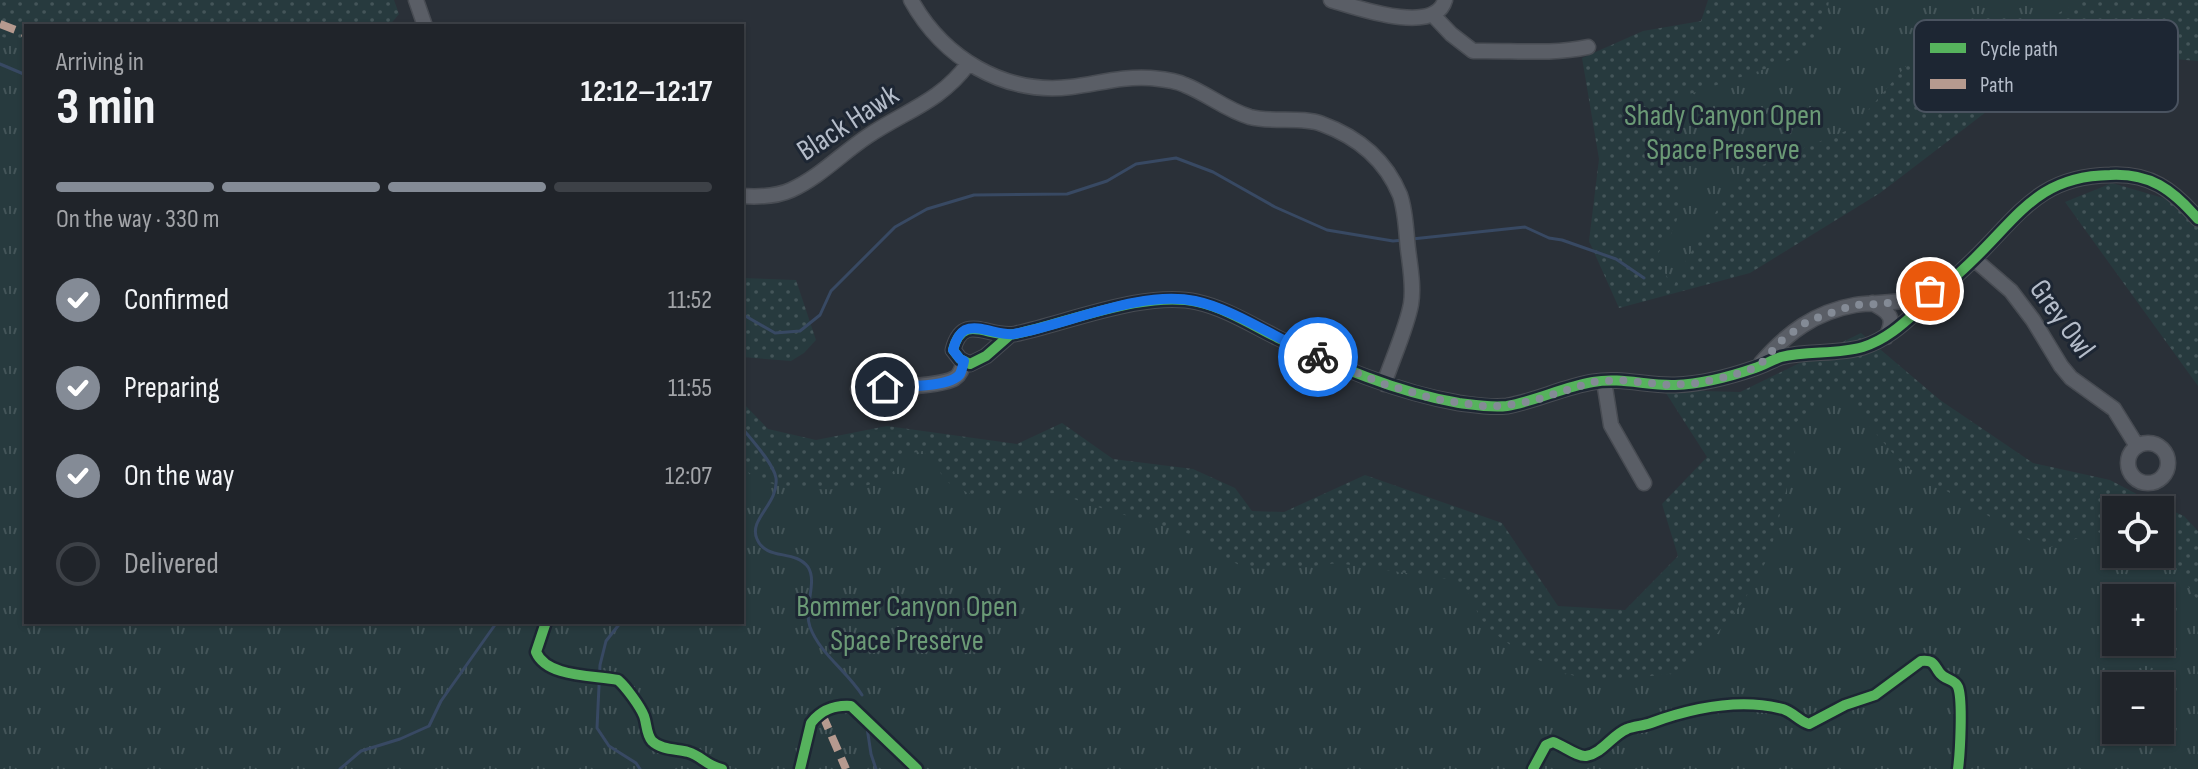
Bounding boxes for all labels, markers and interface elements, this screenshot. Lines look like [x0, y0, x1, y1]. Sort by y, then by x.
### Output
legend [1914, 20, 2178, 112]
text: Cycle path [1980, 36, 2058, 63]
text: Arriving in [56, 47, 144, 78]
text: Path [1980, 72, 2014, 99]
text: 12:12–12:17 [581, 74, 712, 110]
text: 3 min [56, 76, 156, 139]
street label: Black Hawk [791, 77, 906, 169]
park label: Shady Canyon Open Space Preserve [1624, 98, 1822, 168]
text: On the way · 330 m [56, 204, 219, 235]
pin [1896, 257, 1964, 325]
icon: bag [1908, 269, 1952, 313]
street label: Grey Owl [2021, 273, 2103, 365]
icon: check [56, 278, 100, 322]
text: Confirmed [124, 282, 229, 318]
text: 11:52 [668, 285, 712, 316]
courier [1278, 317, 1358, 397]
icon: bike [1296, 335, 1340, 379]
pin [851, 353, 919, 421]
icon: home [863, 365, 907, 409]
icon: check [56, 366, 100, 410]
text: Preparing [124, 370, 220, 406]
text: 11:55 [668, 373, 712, 404]
icon: check [56, 454, 100, 498]
text: On the way [124, 458, 234, 494]
text: 12:07 [665, 461, 712, 492]
map controls [2102, 496, 2174, 744]
button: locate [2102, 496, 2174, 568]
text: Delivered [124, 546, 219, 582]
button: + [2102, 584, 2174, 656]
park label: Bommer Canyon Open Space Preserve [796, 589, 1018, 659]
button: − [2102, 672, 2174, 744]

